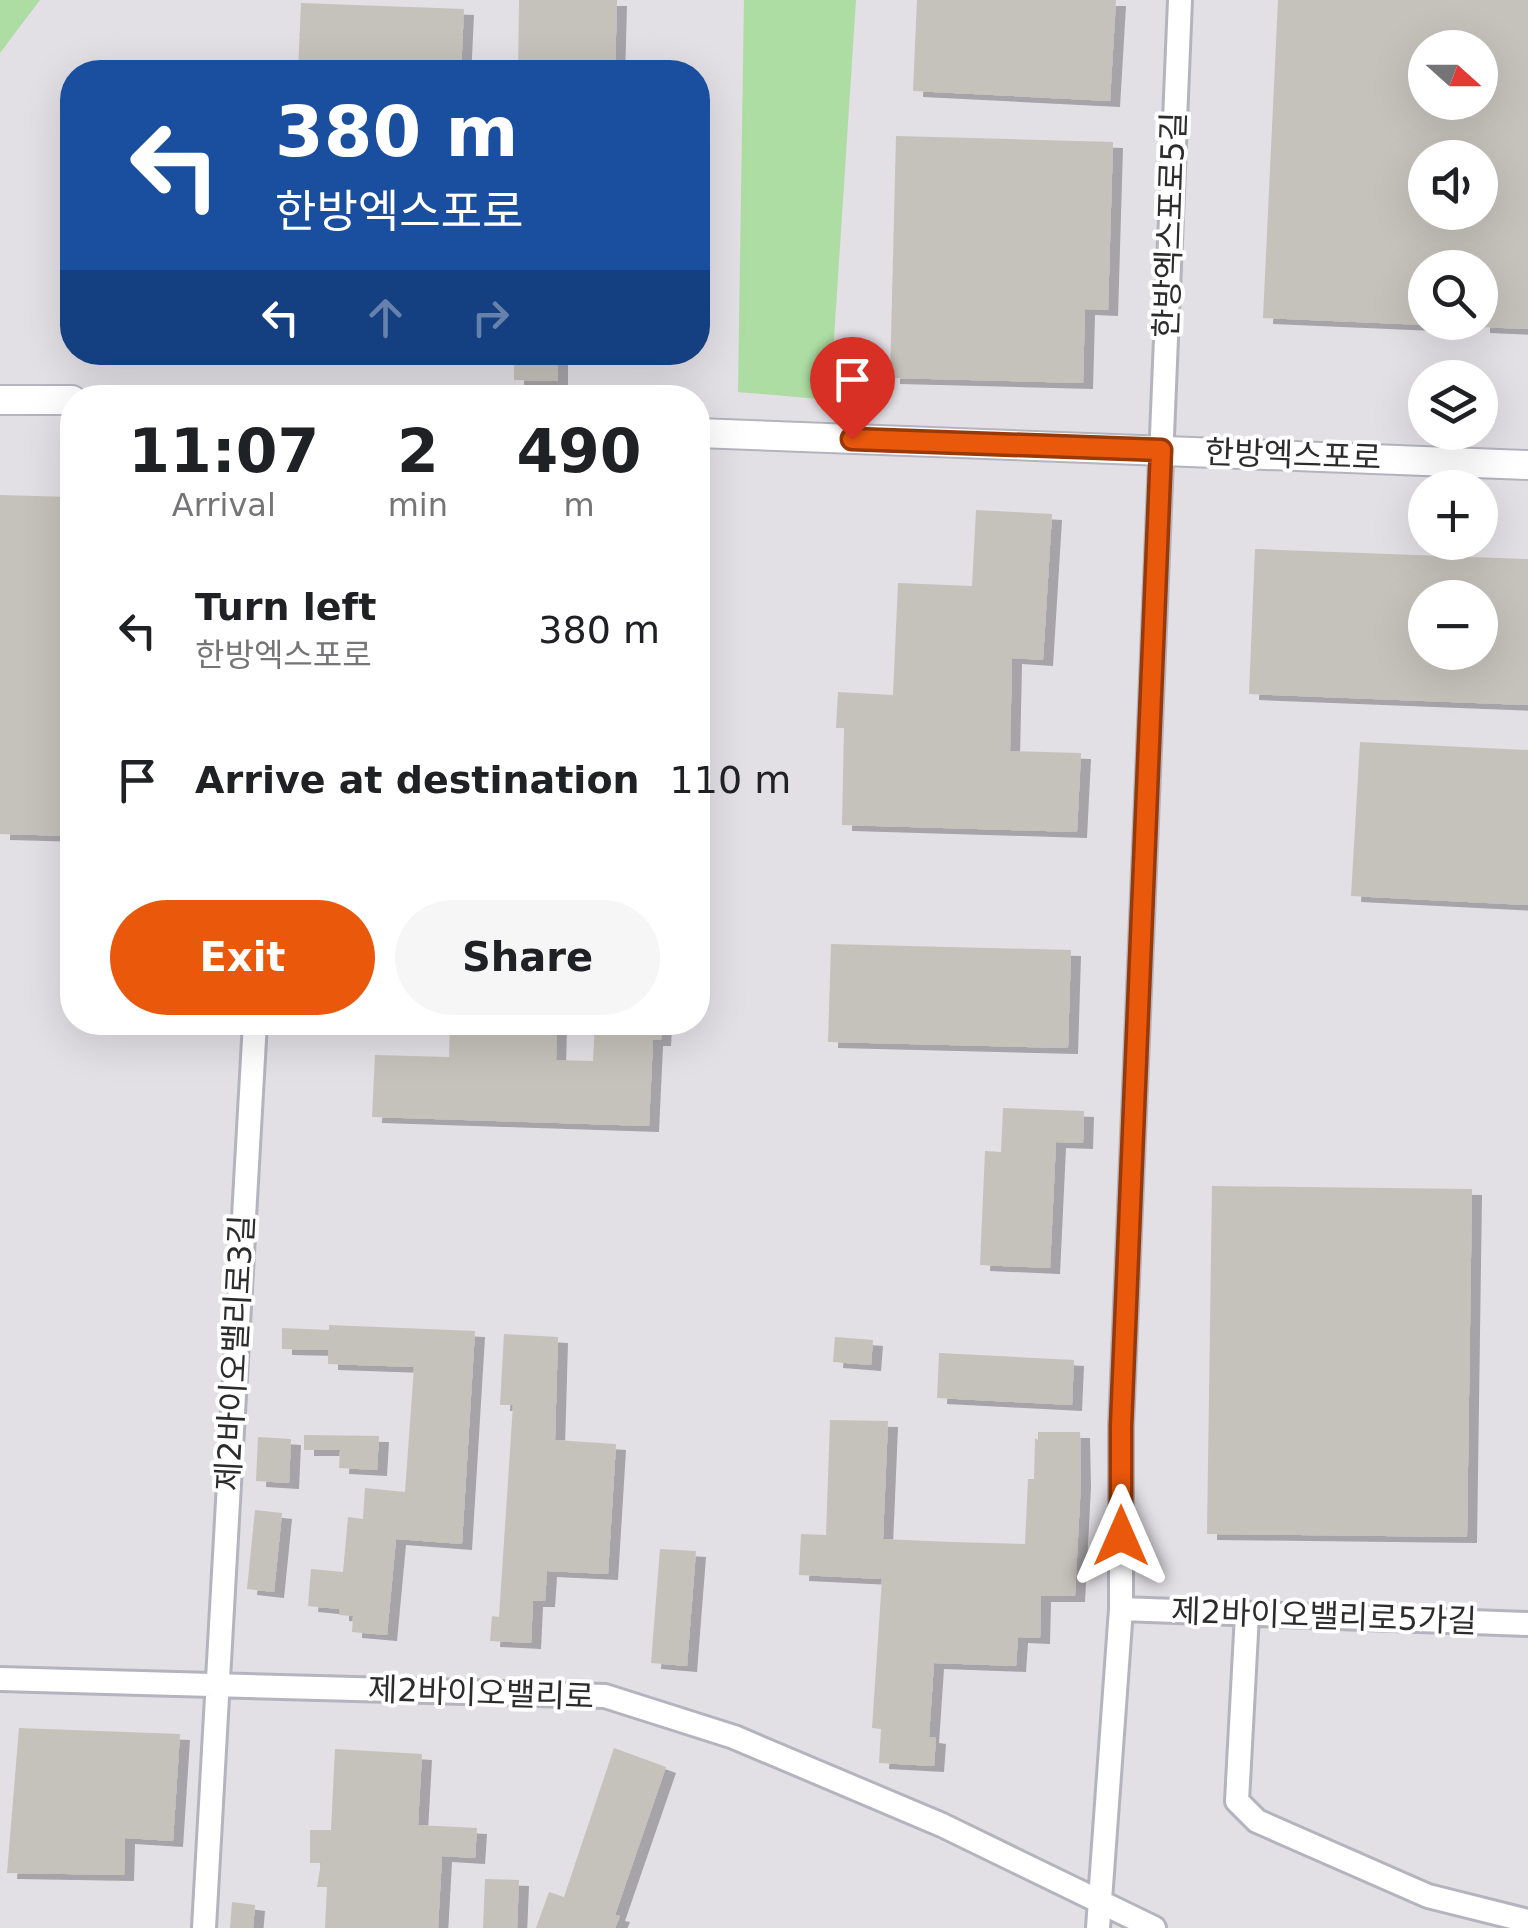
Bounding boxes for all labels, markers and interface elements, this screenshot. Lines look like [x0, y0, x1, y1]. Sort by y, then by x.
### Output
north arrow [1408, 30, 1498, 120]
map controls [1408, 30, 1498, 670]
text: 380 m [275, 91, 518, 173]
icon: left [110, 100, 240, 230]
street label: 한방엑스포로5길 [1147, 111, 1193, 339]
button: sound [1408, 140, 1498, 230]
text: 한방엑스포로 [275, 185, 523, 238]
button: search [1408, 250, 1498, 340]
icon: left [253, 290, 308, 345]
icon: ahead [358, 290, 413, 345]
icon: right [463, 290, 518, 345]
pin [810, 337, 895, 440]
icon: arrive [825, 352, 880, 407]
button: layers [1408, 360, 1498, 450]
text: 11:07 [128, 416, 319, 486]
text: 2 [397, 416, 439, 486]
text: 490 [516, 416, 642, 486]
street label: 한방엑스포로 [1204, 433, 1382, 477]
button: + [1408, 470, 1498, 560]
text: Arrival [172, 486, 276, 524]
text: min [388, 486, 448, 524]
text: m [563, 486, 595, 524]
button: − [1408, 580, 1498, 670]
text: Turn left [195, 585, 376, 629]
icon: left [110, 603, 165, 658]
text: 380 m [538, 608, 660, 652]
text: 한방엑스포로 [195, 636, 372, 674]
icon: arrive [110, 753, 165, 808]
text: Arrive at destination [195, 758, 640, 802]
text: 110 m [670, 758, 791, 802]
button: Exit [110, 900, 375, 1015]
button: Share [395, 900, 660, 1015]
street label: 제2바이오밸리로3길 [209, 1214, 261, 1492]
position arrow [1069, 1484, 1173, 1588]
street label: 제2바이오밸리로5가길 [1171, 1592, 1477, 1640]
street label: 제2바이오밸리로 [367, 1670, 595, 1716]

